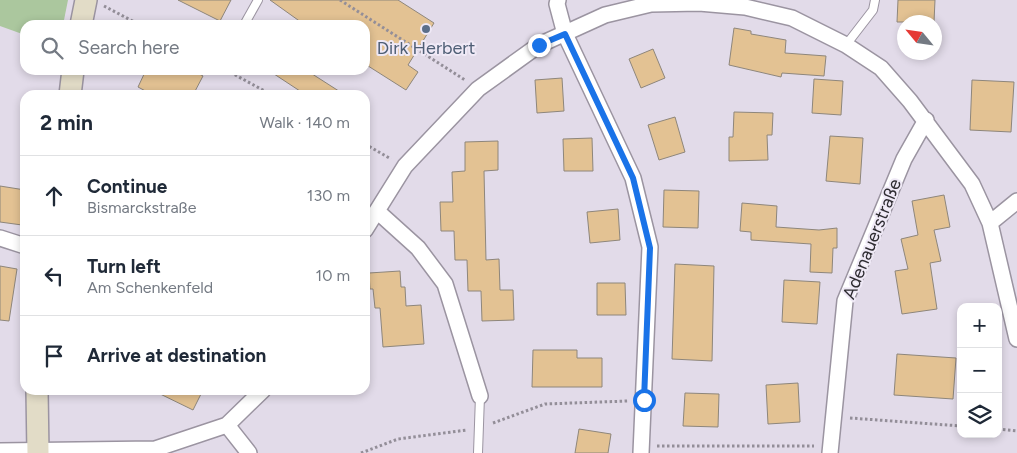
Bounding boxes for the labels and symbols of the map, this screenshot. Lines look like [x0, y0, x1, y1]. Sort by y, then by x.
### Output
north arrow [897, 15, 942, 60]
marker: Dirk Herbert [420, 23, 432, 35]
route end [528, 34, 551, 57]
place label: Dirk Herbert [377, 37, 475, 59]
street label: Adenauerstraße [838, 175, 906, 302]
route start [633, 389, 656, 412]

